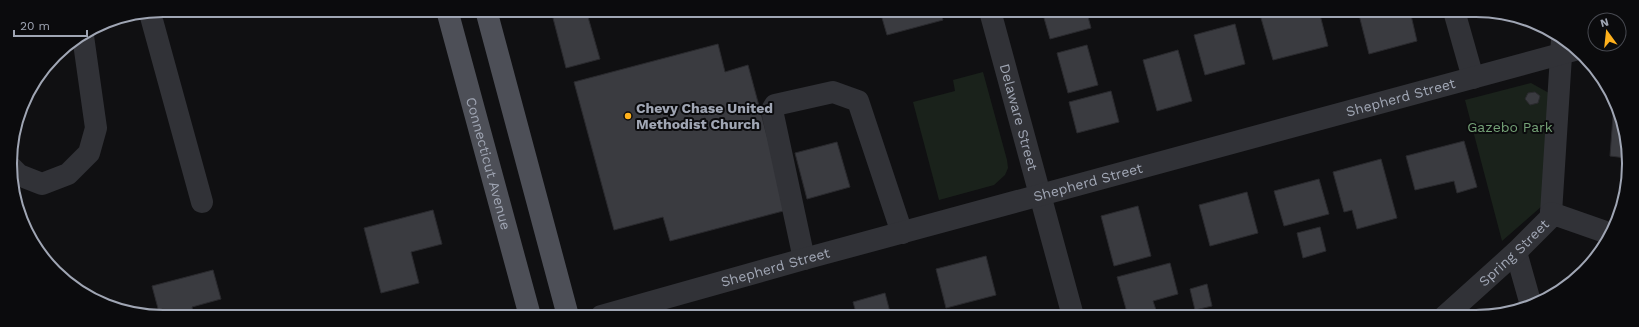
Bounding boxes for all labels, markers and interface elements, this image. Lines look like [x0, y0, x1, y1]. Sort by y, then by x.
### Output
scale bar [14, 12, 87, 38]
north arrow [1587, 12, 1627, 52]
text: N [1599, 15, 1610, 30]
text: 20 m [20, 19, 50, 33]
street label: Delaware Street [997, 62, 1041, 173]
street label: Shepherd Street [1344, 75, 1457, 120]
street label: Connecticut Avenue [463, 95, 514, 232]
place label: Chevy Chase United Methodist Church [636, 100, 773, 132]
marker: Chevy Chase United Methodist Church [623, 111, 633, 121]
park label: Gazebo Park [1467, 119, 1553, 135]
street label: Shepherd Street [1032, 160, 1144, 204]
street label: Spring Street [1476, 216, 1552, 290]
street label: Shepherd Street [719, 244, 832, 290]

